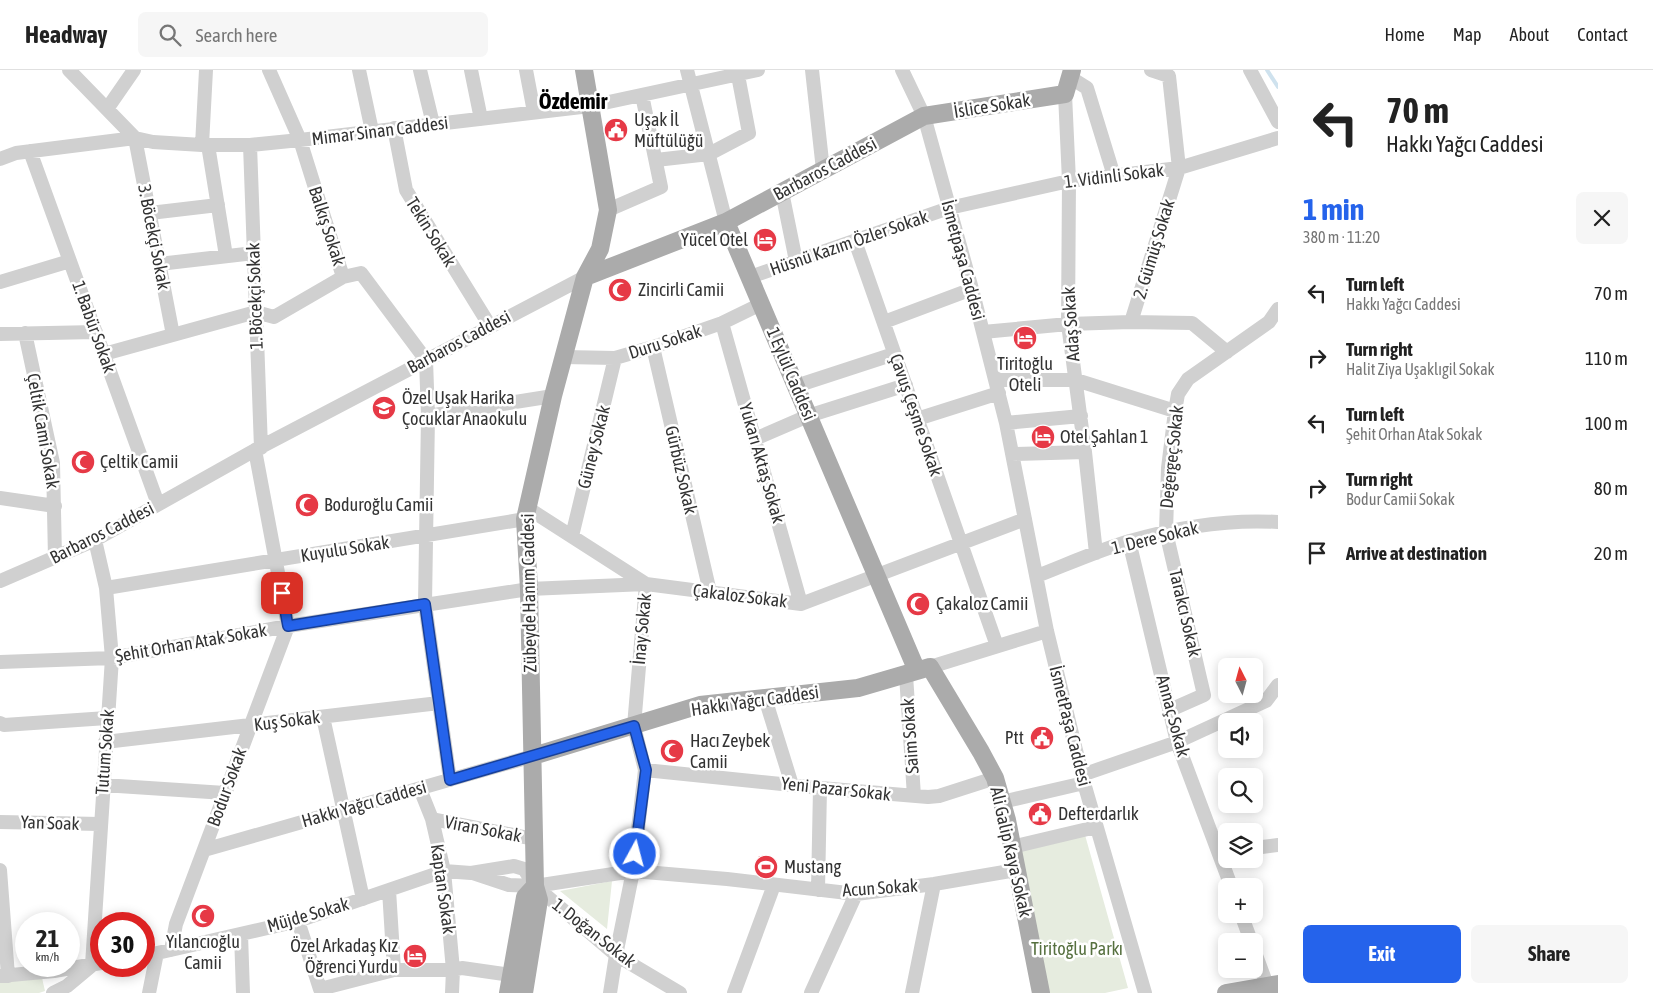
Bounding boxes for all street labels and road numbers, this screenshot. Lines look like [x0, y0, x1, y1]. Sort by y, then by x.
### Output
street label: İslice Sokak [952, 89, 1032, 122]
street label: Mimar Sinan Caddesi [310, 112, 449, 149]
street label: Barbaros Caddesi [770, 133, 880, 205]
street label: 1. Vidinli Sokak [1063, 159, 1165, 192]
street label: 3. Böcekçi Sokak [134, 182, 175, 292]
street label: Balkış Sokak [305, 183, 350, 268]
street label: Tekin Sokak [402, 193, 461, 270]
street label: 2. Gümüş Sokak [1128, 196, 1179, 301]
street label: İsmetpaşa Caddesi [937, 197, 990, 322]
street label: Hüsnü Kazım Özler Sokak [767, 206, 931, 279]
street label: 1. Böcekçi Sokak [242, 242, 267, 350]
street label: 1. Babür Sokak [68, 278, 121, 376]
street label: Adaş Sokak [1057, 286, 1084, 362]
street label: Barbaros Caddesi [404, 306, 514, 378]
street label: Duru Sokak [626, 320, 704, 363]
street label: 1 Eylül Caddesi [762, 324, 820, 423]
street label: Çavuş Çeşme Sokak [886, 351, 947, 479]
street label: Çeltik Cami Sokak [23, 371, 64, 490]
street label: Yukarı Aktaş Sokak [735, 400, 790, 526]
street label: Güney Sokak [573, 403, 614, 491]
street label: Değergeç Sokak [1156, 404, 1187, 509]
street label: Gürbüz Sokak [661, 424, 702, 516]
street label: Barbaros Caddesi [46, 497, 157, 568]
street label: Zübeyde Hanım Caddesi [517, 513, 540, 673]
street label: 1. Dere Sokak [1109, 517, 1200, 558]
street label: Kuyulu Sokak [299, 531, 391, 566]
street label: Tarakcı Sokak [1165, 567, 1206, 659]
street label: Çakaloz Sokak [692, 579, 788, 612]
street label: İnay Sokak [628, 592, 655, 666]
street label: Şehit Orhan Atak Sokak [114, 619, 268, 666]
street label: İsmetPaşa Caddesi [1045, 663, 1096, 788]
street label: Annaç Sokak [1152, 673, 1195, 759]
street label: Hakkı Yağcı Caddesi [690, 681, 820, 720]
street label: Saim Sokak [896, 697, 923, 775]
street label: Kuş Sokak [253, 706, 321, 735]
street label: Tutum Sokak [91, 709, 118, 795]
street label: Bodur Sokak [203, 745, 250, 829]
street label: Yeni Pazar Sokak [780, 772, 892, 805]
street label: Hakkı Yağcı Caddesi [299, 776, 429, 831]
street label: Ali Galip Kaya Sokak [986, 785, 1037, 919]
street label: Yan Soak [20, 811, 80, 834]
street label: Viran Sokak [443, 811, 523, 846]
street label: Kaptan Sokak [427, 843, 460, 935]
street label: Acun Sokak [842, 874, 918, 901]
street label: Müjde Sokak [264, 893, 351, 936]
street label: 1. Doğan Sokak [548, 894, 640, 972]

